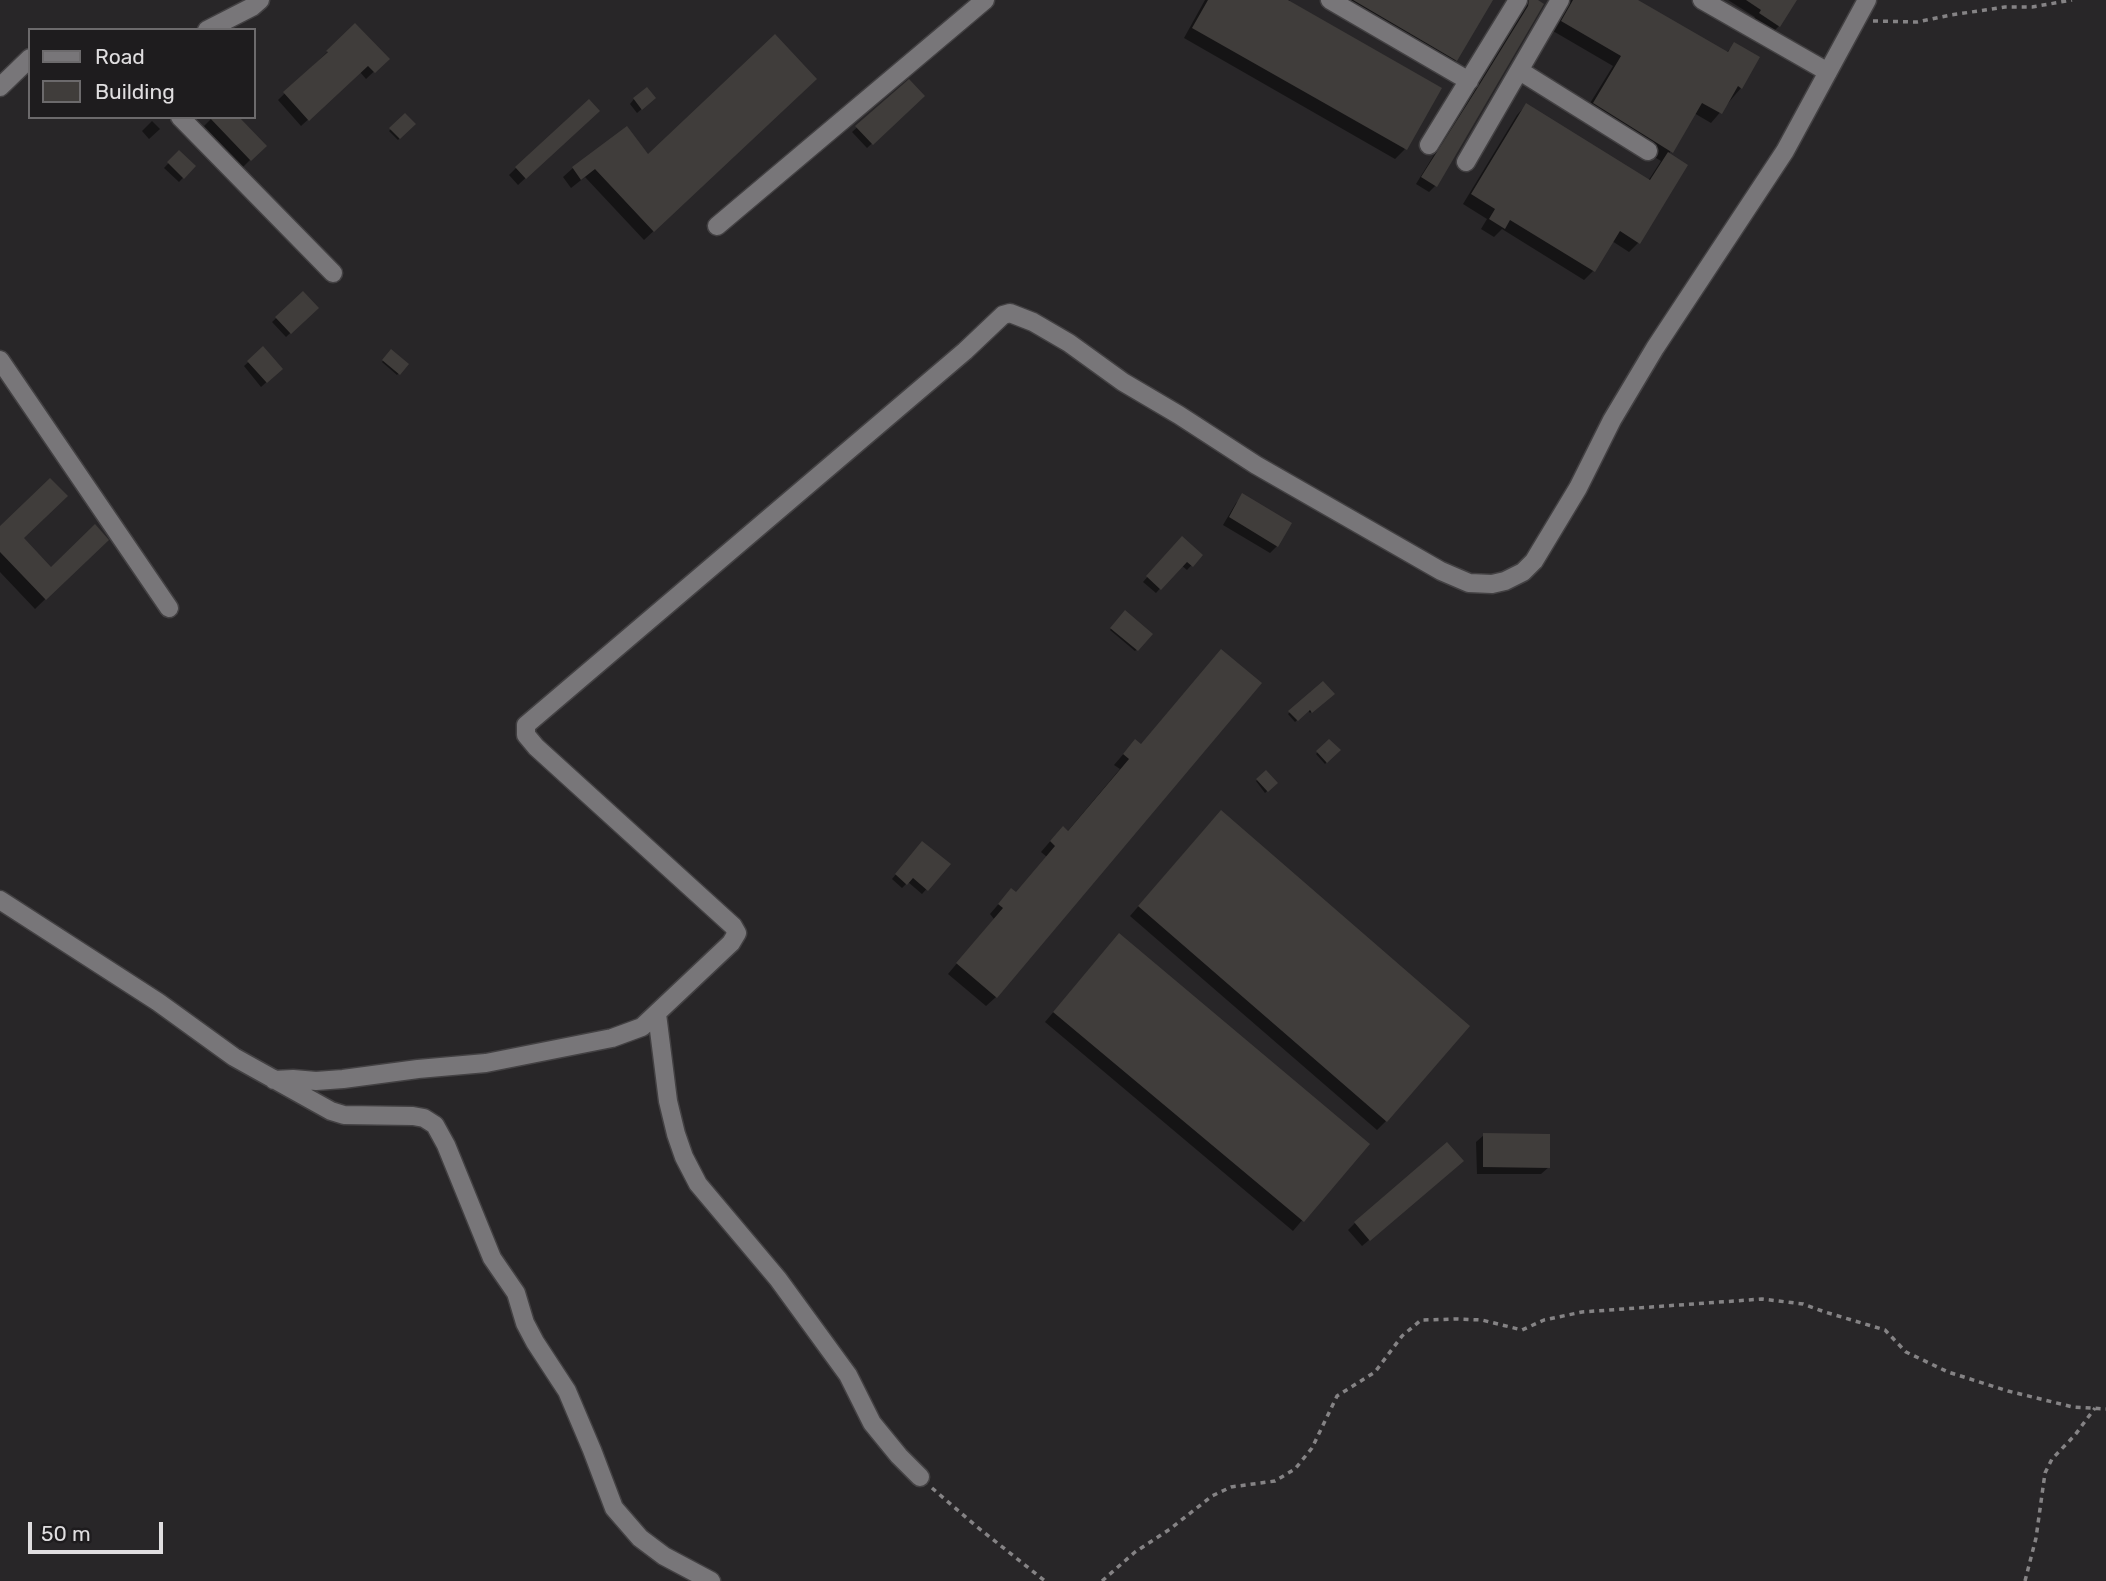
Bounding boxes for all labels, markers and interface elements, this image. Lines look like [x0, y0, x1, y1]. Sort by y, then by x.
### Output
legend [28, 28, 256, 119]
text: Road [95, 44, 145, 69]
text: Building [95, 79, 175, 104]
scale bar [32, 1508, 166, 1552]
text: 50 m [41, 1521, 91, 1546]

